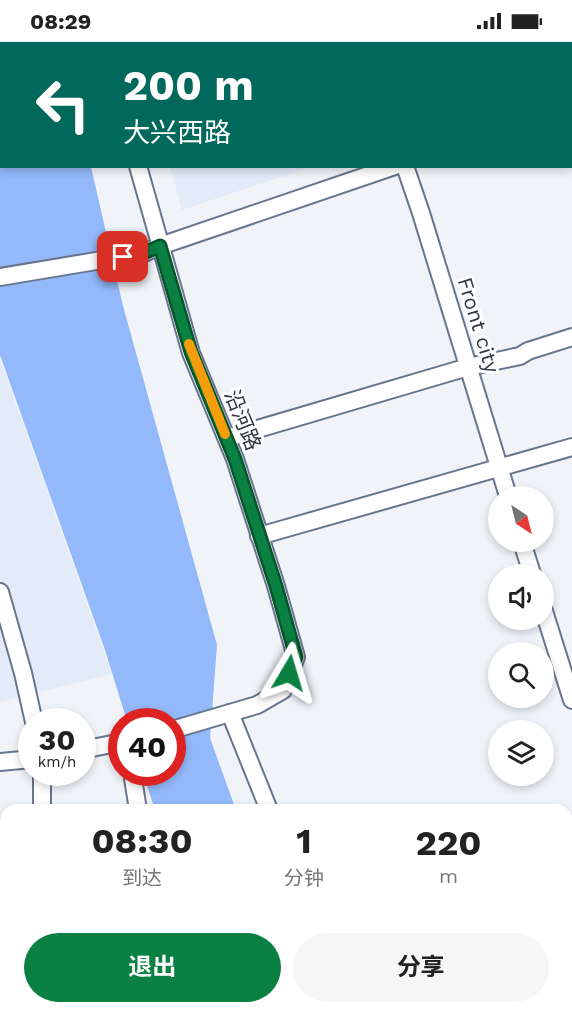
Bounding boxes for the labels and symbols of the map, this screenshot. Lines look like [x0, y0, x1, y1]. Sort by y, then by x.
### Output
pin [97, 231, 148, 282]
street label: Front city [453, 274, 505, 376]
street label: 沿河路 [220, 386, 266, 454]
north arrow [488, 486, 554, 552]
position arrow [257, 641, 321, 705]
speed limit sign: 40 [108, 708, 186, 786]

